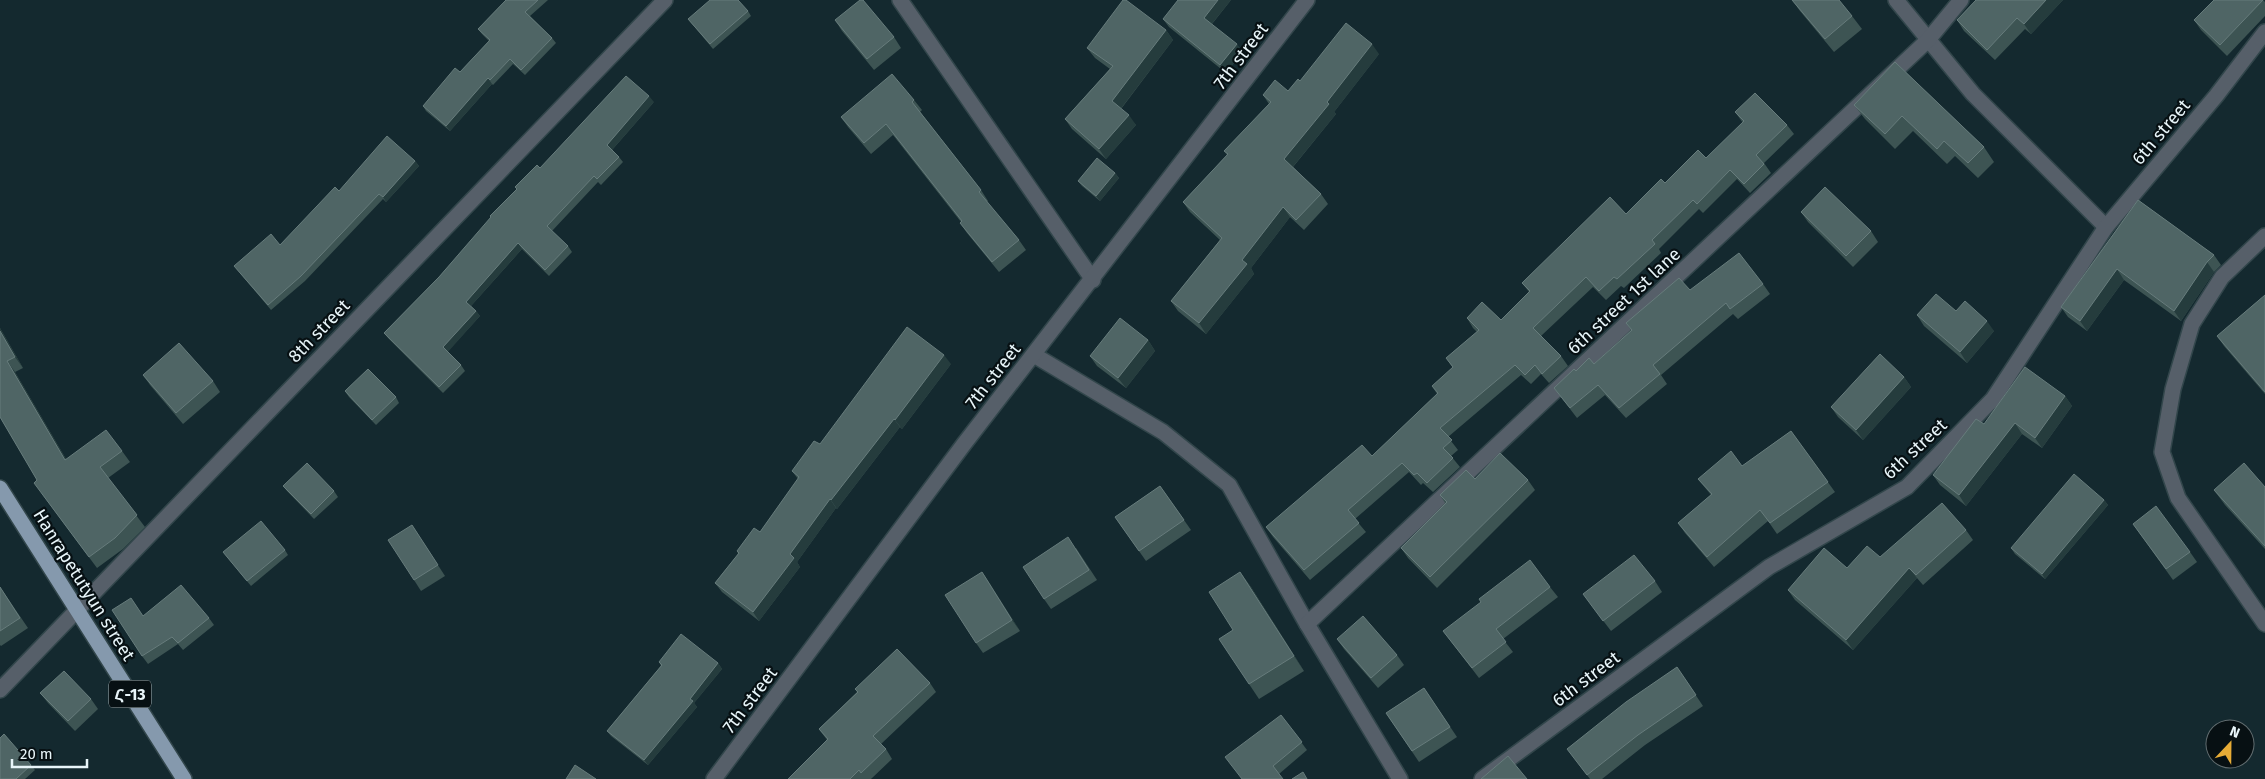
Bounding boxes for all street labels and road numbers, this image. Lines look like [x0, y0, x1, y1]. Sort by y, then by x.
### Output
street label: 7th street [1209, 18, 1273, 93]
street label: 6th street [2127, 94, 2195, 169]
street label: 6th street 1st lane [1563, 243, 1685, 359]
street label: 8th street [284, 295, 355, 367]
street label: 7th street [961, 338, 1026, 413]
street label: 6th street [1879, 414, 1952, 484]
street label: Hanrapetutyun street [28, 505, 140, 665]
street label: 6th street [1548, 646, 1625, 712]
street label: 7th street [718, 662, 782, 737]
road number: Հ-13 [109, 681, 151, 708]

